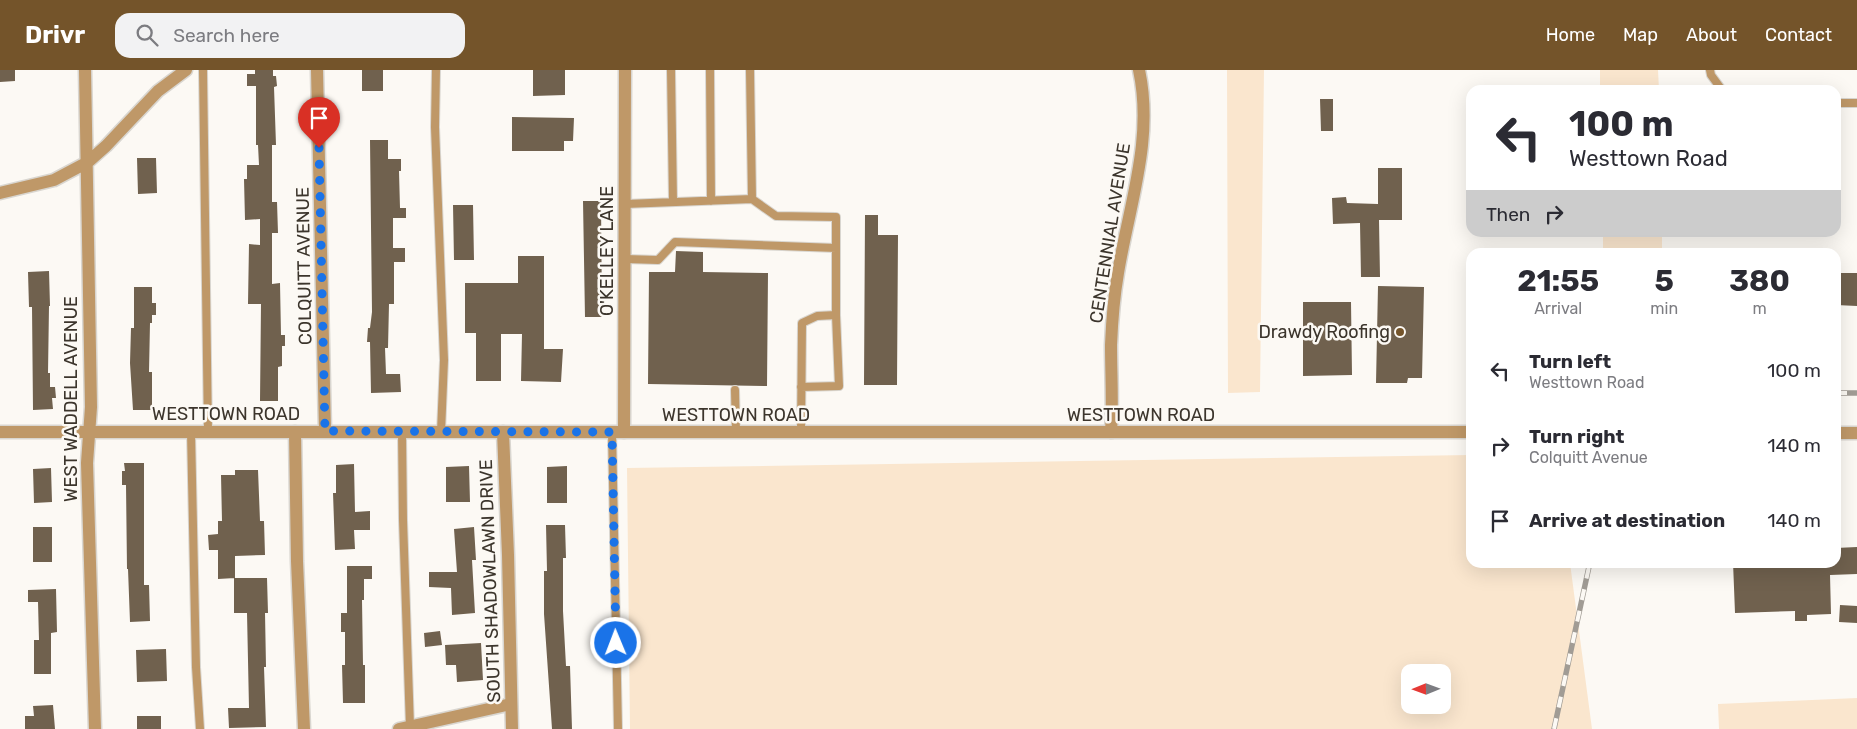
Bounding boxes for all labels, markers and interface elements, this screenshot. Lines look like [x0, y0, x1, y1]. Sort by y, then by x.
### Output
search box [115, 13, 465, 58]
text: Drivr [25, 21, 85, 49]
icon: search [133, 21, 161, 49]
text: Search here [173, 24, 280, 47]
text: Home [1546, 24, 1595, 46]
text: Map [1623, 24, 1658, 46]
text: About [1686, 24, 1737, 46]
text: Contact [1765, 24, 1832, 46]
pin [298, 97, 340, 148]
text: 100 m [1569, 103, 1674, 145]
icon: arrive [305, 104, 333, 132]
icon: left [1486, 105, 1551, 170]
street label: CENTENNIAL AVENUE [1085, 141, 1135, 325]
text: Westtown Road [1569, 145, 1728, 172]
street label: O'KELLEY LANE [596, 186, 618, 316]
street label: COLQUITT AVENUE [292, 187, 316, 345]
icon: right [1540, 200, 1568, 228]
text: Then [1486, 203, 1530, 226]
text: 21:55 [1517, 263, 1599, 299]
text: 5 [1655, 263, 1674, 299]
text: 380 [1729, 263, 1790, 299]
street label: WEST WADDELL AVENUE [60, 296, 82, 502]
text: Arrival [1534, 299, 1582, 318]
text: min [1650, 299, 1678, 318]
text: m [1752, 299, 1767, 318]
place label: Drawdy Roofing [1258, 321, 1390, 343]
marker: Drawdy Roofing [1394, 326, 1406, 338]
text: Turn left [1529, 350, 1611, 373]
icon: left [1486, 357, 1514, 385]
text: 100 m [1767, 359, 1821, 382]
text: Westtown Road [1529, 373, 1644, 392]
street label: WESTTOWN ROAD [152, 403, 300, 425]
street label: WESTTOWN ROAD [662, 404, 810, 426]
street label: WESTTOWN ROAD [1067, 404, 1215, 426]
text: Turn right [1529, 425, 1624, 448]
icon: right [1486, 432, 1514, 460]
text: 140 m [1767, 434, 1821, 457]
text: Colquitt Avenue [1529, 448, 1648, 467]
street label: SOUTH SHADOWLAWN DRIVE [475, 459, 505, 703]
icon: arrive [1486, 507, 1514, 535]
text: Arrive at destination [1529, 509, 1725, 532]
text: 140 m [1767, 509, 1821, 532]
position arrow [589, 616, 641, 668]
north arrow [1401, 664, 1451, 714]
map controls [1401, 664, 1451, 714]

